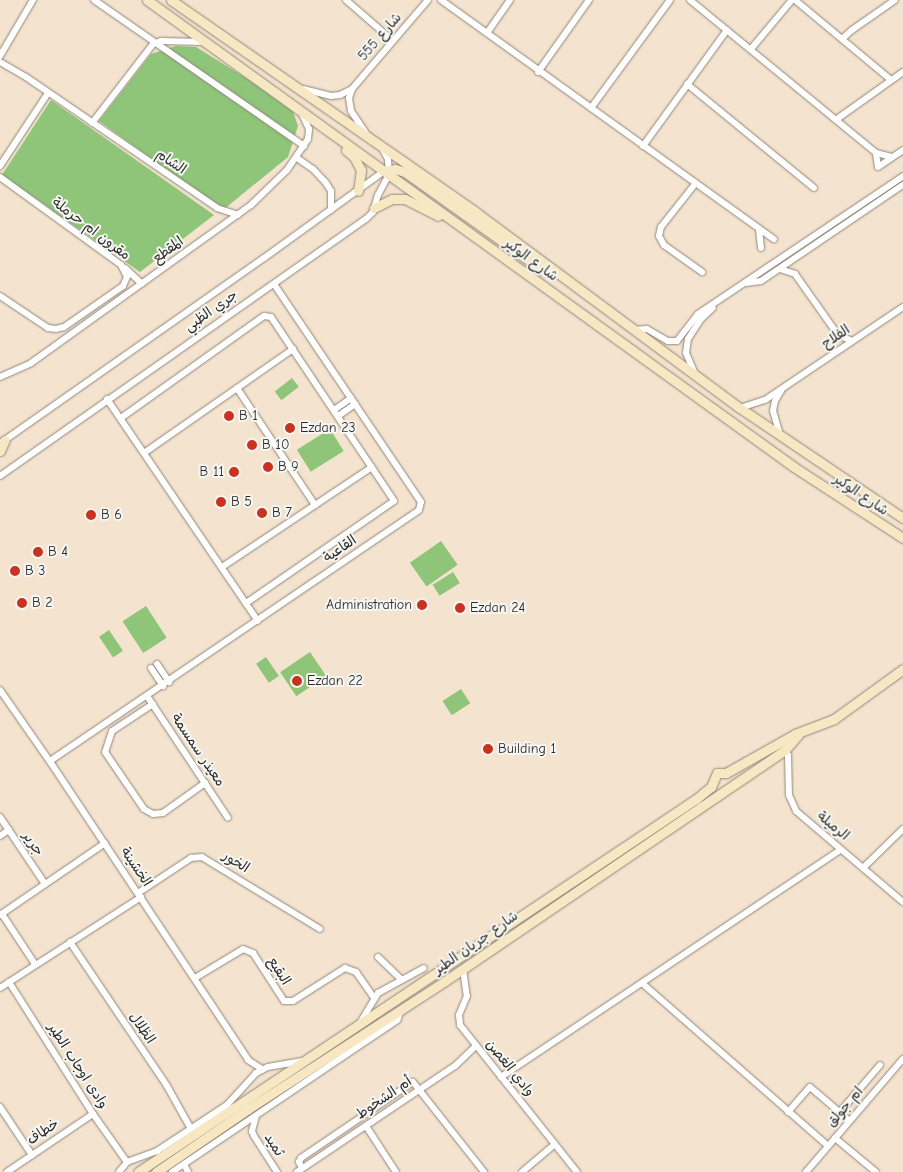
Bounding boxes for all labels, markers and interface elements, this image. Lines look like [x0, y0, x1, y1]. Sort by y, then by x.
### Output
street label: شارع 555 [355, 10, 405, 64]
street label: الشام [153, 146, 189, 178]
street label: مقرون ام حرملة [49, 194, 133, 264]
street label: المقطع [149, 233, 187, 267]
street label: شارع الوكير [501, 235, 561, 285]
street label: جري الظبي [181, 287, 241, 335]
street label: الفلاح [819, 321, 853, 353]
place label: B 1 [239, 408, 258, 424]
marker: B 1 [223, 410, 235, 422]
place label: Ezdan 23 [300, 420, 356, 436]
marker: Ezdan 23 [284, 422, 296, 434]
place label: B 10 [262, 437, 289, 453]
marker: B 10 [246, 439, 258, 451]
place label: B 9 [278, 459, 299, 475]
marker: B 9 [262, 461, 274, 473]
place label: B 11 [200, 464, 224, 480]
marker: B 11 [228, 466, 240, 478]
street label: شارع الوكير [831, 471, 891, 519]
place label: B 5 [231, 494, 252, 510]
marker: B 5 [215, 496, 227, 508]
place label: B 7 [272, 505, 292, 521]
place label: B 6 [101, 507, 122, 523]
marker: B 7 [256, 507, 268, 519]
marker: B 6 [85, 509, 97, 521]
street label: القاعية [320, 532, 360, 566]
place label: B 4 [48, 544, 68, 560]
marker: B 4 [32, 546, 44, 558]
place label: B 3 [25, 563, 45, 579]
marker: B 3 [9, 565, 21, 577]
place label: B 2 [32, 595, 53, 611]
marker: B 2 [16, 597, 28, 609]
place label: Administration [326, 597, 412, 613]
marker: Administration [416, 599, 428, 611]
place label: Ezdan 24 [470, 600, 525, 616]
marker: Ezdan 24 [454, 602, 466, 614]
place label: Ezdan 22 [307, 673, 363, 689]
marker: Ezdan 22 [291, 675, 303, 687]
street label: معيذر سمسمة [167, 710, 229, 790]
place label: Building 1 [498, 741, 556, 757]
marker: Building 1 [482, 743, 494, 755]
street label: الرميلة [814, 808, 852, 844]
street label: جرير [19, 829, 47, 859]
street label: الخشينة [117, 844, 155, 890]
street label: الخور [219, 847, 253, 877]
street label: شارع جريان الطير [430, 908, 522, 978]
street label: البقيع [264, 954, 294, 988]
street label: الظلال [125, 1009, 159, 1047]
street label: وادى اوجاب الطير [44, 1020, 112, 1112]
street label: وادي الغصن [482, 1036, 538, 1100]
street label: أم الشخوط [353, 1073, 415, 1123]
street label: ام جولق [823, 1083, 867, 1131]
street label: خطاف [24, 1115, 62, 1149]
street label: ثميد [260, 1130, 288, 1160]

